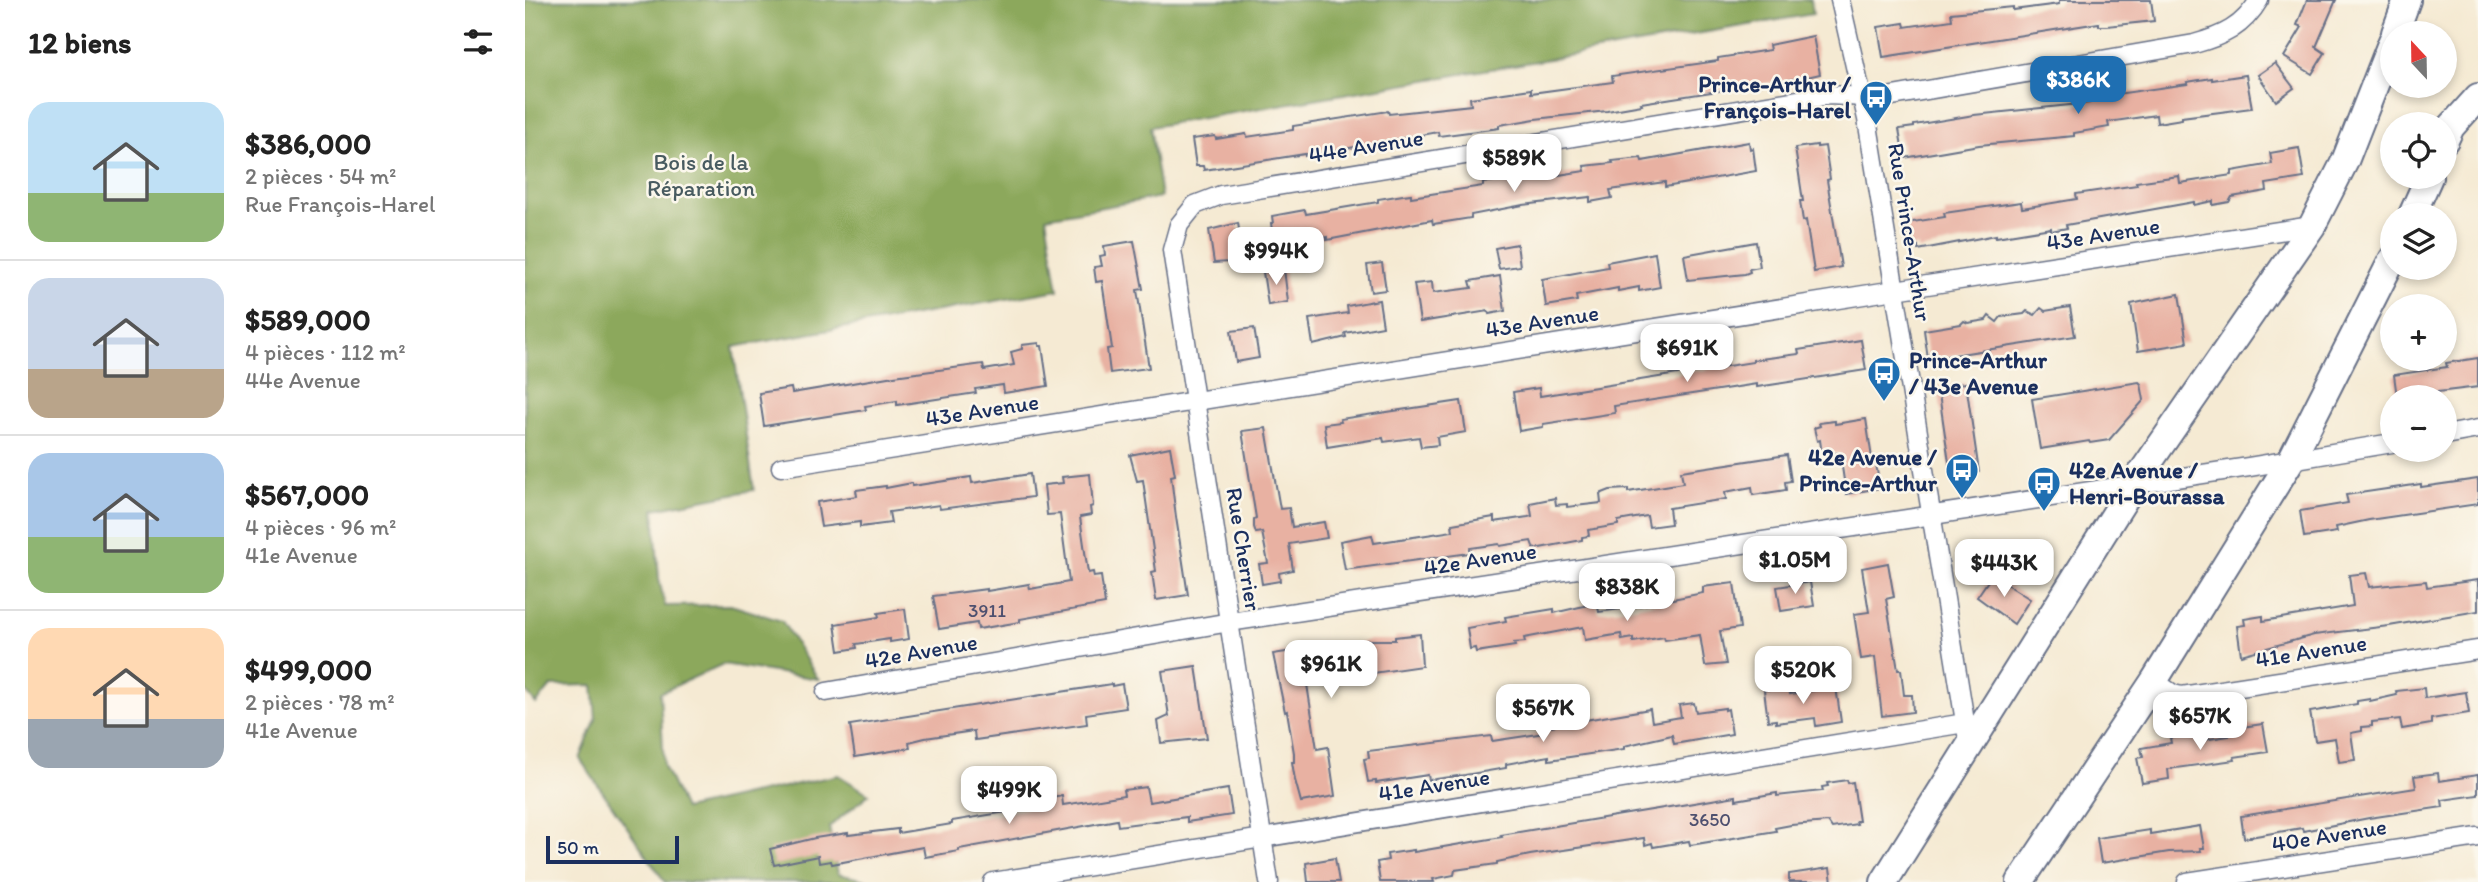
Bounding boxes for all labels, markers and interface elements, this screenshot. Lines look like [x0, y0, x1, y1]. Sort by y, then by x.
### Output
north arrow [2380, 21, 2457, 98]
map controls [2380, 21, 2457, 462]
icon: filters [459, 23, 497, 61]
text: 12 biens [28, 24, 131, 61]
pin: $386K [2029, 57, 2127, 116]
text: $386K [2046, 65, 2110, 93]
place label: Prince-Arthur / François-Harel [1698, 70, 1851, 124]
bus stop icon: Prince-Arthur / François-Harel [1857, 78, 1895, 127]
button: locate [2380, 112, 2457, 189]
street label: 44e Avenue [1307, 123, 1425, 169]
text: $386,000 [245, 125, 371, 162]
icon: home [84, 130, 168, 214]
pin: $589K [1465, 134, 1563, 194]
street label: Rue Prince-Arthur [1882, 141, 1938, 323]
text: $589K [1482, 143, 1546, 171]
park label: Bois de la Réparation [647, 148, 755, 202]
text: 2 pièces · 54 m² [245, 162, 397, 190]
text: Rue François-Harel [245, 190, 435, 218]
button: layers [2380, 203, 2457, 280]
street label: 43e Avenue [2044, 211, 2162, 257]
pin: $994K [1227, 228, 1325, 287]
text: $994K [1244, 236, 1308, 264]
button: + [2380, 294, 2457, 371]
street label: 43e Avenue [1483, 298, 1601, 344]
text: $589,000 [245, 301, 371, 338]
icon: home [84, 306, 168, 390]
pin: $691K [1638, 324, 1736, 384]
text: $691K [1656, 333, 1718, 361]
text: 4 pièces · 112 m² [245, 338, 406, 366]
place label: Prince-Arthur / 43e Avenue [1908, 346, 2048, 400]
bus stop icon: Prince-Arthur / 43e Avenue [1865, 354, 1903, 403]
text: 44e Avenue [245, 366, 361, 394]
button: − [2380, 385, 2457, 462]
street label: 43e Avenue [923, 387, 1041, 433]
place label: 42e Avenue / Prince-Arthur [1799, 443, 1938, 497]
bus stop icon: 42e Avenue / Prince-Arthur [1943, 451, 1981, 500]
place label: 42e Avenue / Henri-Bourassa [2069, 456, 2226, 510]
bus stop icon: 42e Avenue / Henri-Bourassa [2025, 464, 2063, 513]
text: $567,000 [245, 476, 369, 513]
icon: home [84, 481, 168, 565]
street label: Rue Cherrier [1220, 485, 1268, 613]
text: 4 pièces · 96 m² [245, 513, 397, 541]
street label: 42e Avenue [1421, 536, 1539, 582]
pin: $1.05M [1738, 536, 1852, 596]
pin: $443K [1955, 540, 2053, 599]
text: 41e Avenue [245, 541, 358, 569]
text: $1.05M [1759, 545, 1831, 573]
text: $443K [1971, 548, 2037, 576]
pin: $838K [1578, 564, 1676, 623]
text: $838K [1595, 572, 1659, 600]
house number: 3911 [968, 599, 1006, 622]
street label: 42e Avenue [862, 627, 980, 675]
street label: 41e Avenue [2253, 628, 2369, 674]
pin: $961K [1282, 640, 1380, 700]
pin: $520K [1754, 646, 1852, 706]
text: $961K [1300, 649, 1362, 677]
text: $499,000 [245, 651, 372, 688]
text: $520K [1771, 655, 1835, 683]
icon: home [84, 656, 168, 740]
pin: $567K [1494, 684, 1592, 744]
text: 2 pièces · 78 m² [245, 688, 395, 716]
pin: $657K [2151, 692, 2249, 752]
text: $567K [1512, 693, 1574, 721]
text: $657K [2169, 701, 2231, 729]
text: 41e Avenue [245, 716, 358, 744]
street label: 41e Avenue [1376, 762, 1492, 808]
pin: $499K [960, 766, 1058, 826]
text: $499K [977, 775, 1041, 803]
house number: 3650 [1689, 808, 1731, 831]
street label: 40e Avenue [2269, 812, 2389, 858]
scale bar [546, 833, 679, 865]
text: 50 m [557, 836, 599, 859]

